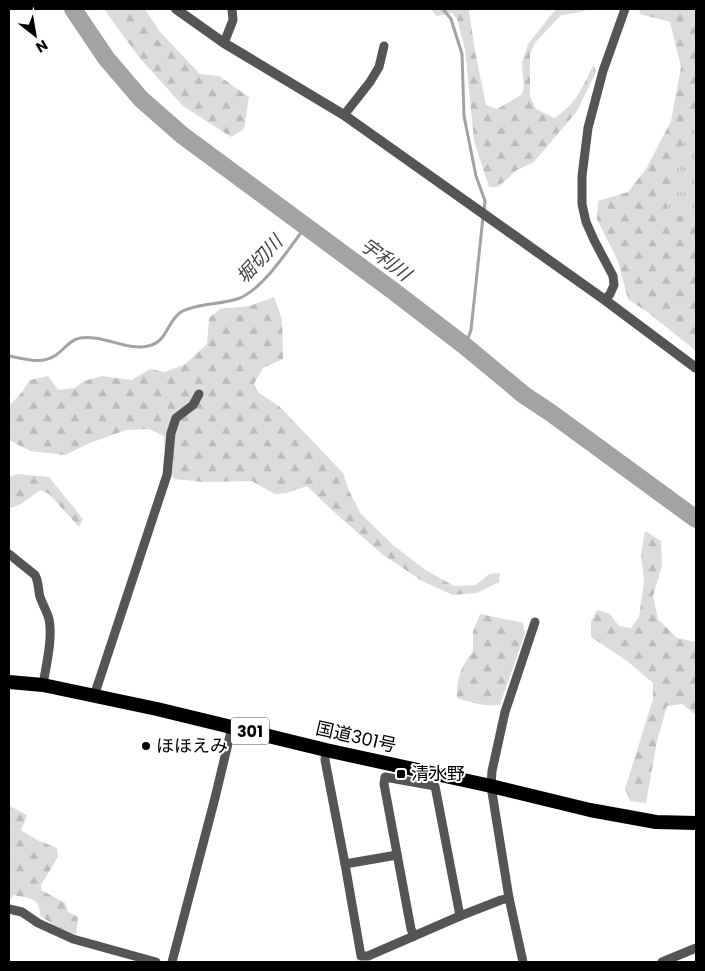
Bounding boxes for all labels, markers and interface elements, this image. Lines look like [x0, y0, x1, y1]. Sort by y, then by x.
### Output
north arrow [10, 10, 60, 60]
text: N [32, 35, 51, 57]
water label: 堀切川 [230, 228, 290, 289]
water label: 宇利川 [355, 231, 418, 289]
street label: 国道301号 [314, 715, 399, 758]
road number: 301 [231, 718, 269, 744]
place label: ほほえみ [156, 733, 228, 758]
marker: ほほえみ [140, 740, 152, 752]
place label: 清水野 [411, 761, 465, 786]
marker: 清水野 [395, 768, 407, 780]

